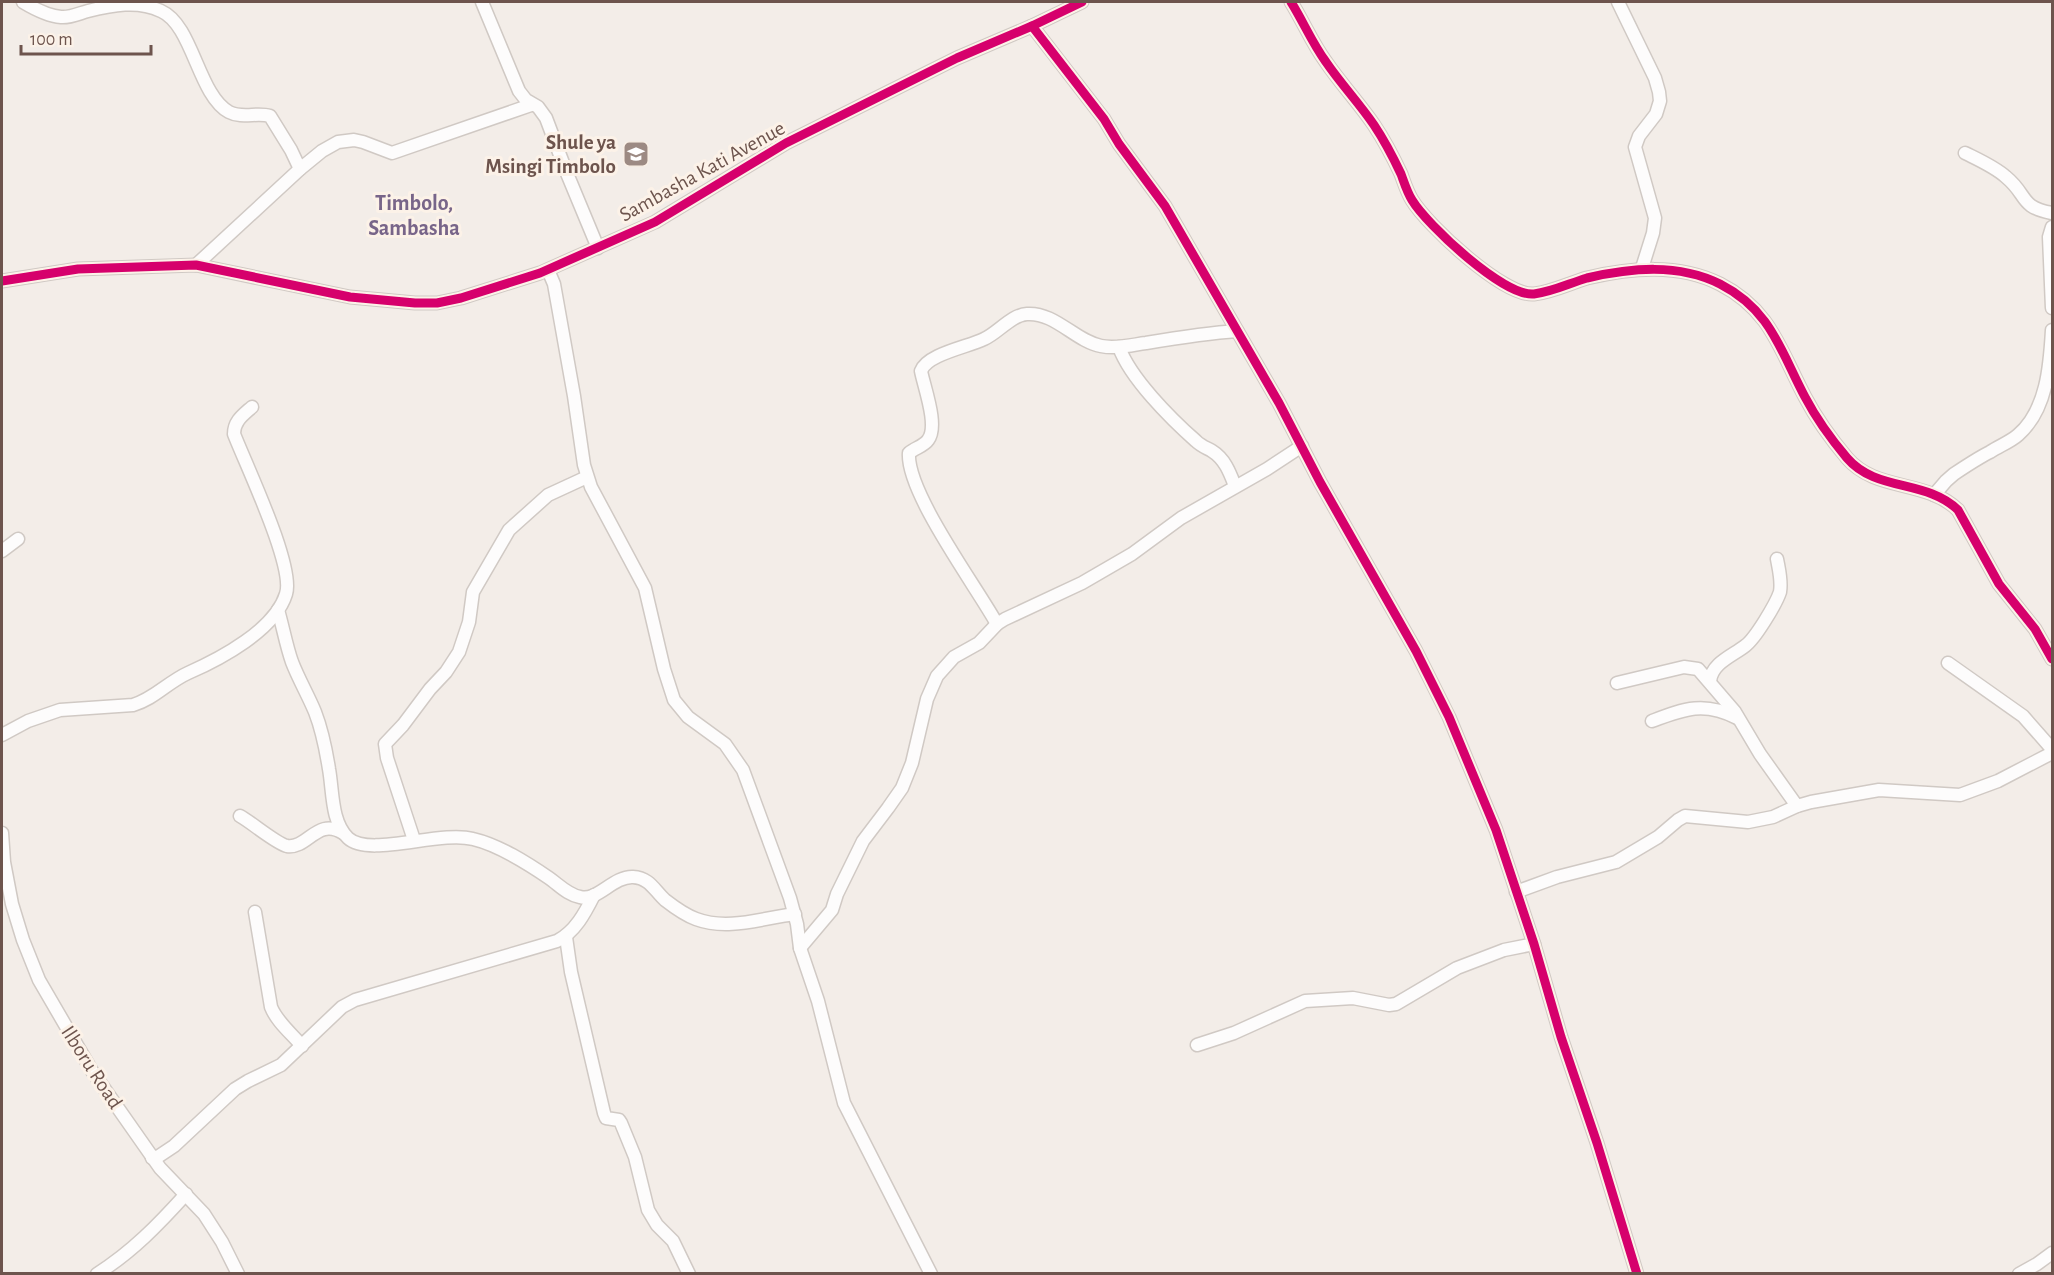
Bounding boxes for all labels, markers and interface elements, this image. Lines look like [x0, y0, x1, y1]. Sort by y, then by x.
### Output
scale bar [21, 18, 152, 56]
text: 100 m [30, 31, 73, 49]
street label: Sambasha Kati Avenue [616, 117, 788, 226]
place label: Shule ya Msingi Timbolo [485, 132, 616, 177]
school or university icon: Shule ya Msingi Timbolo [621, 139, 651, 169]
district label: Timbolo, Sambasha [368, 192, 460, 239]
street label: Ilboru Road [57, 1022, 126, 1113]

